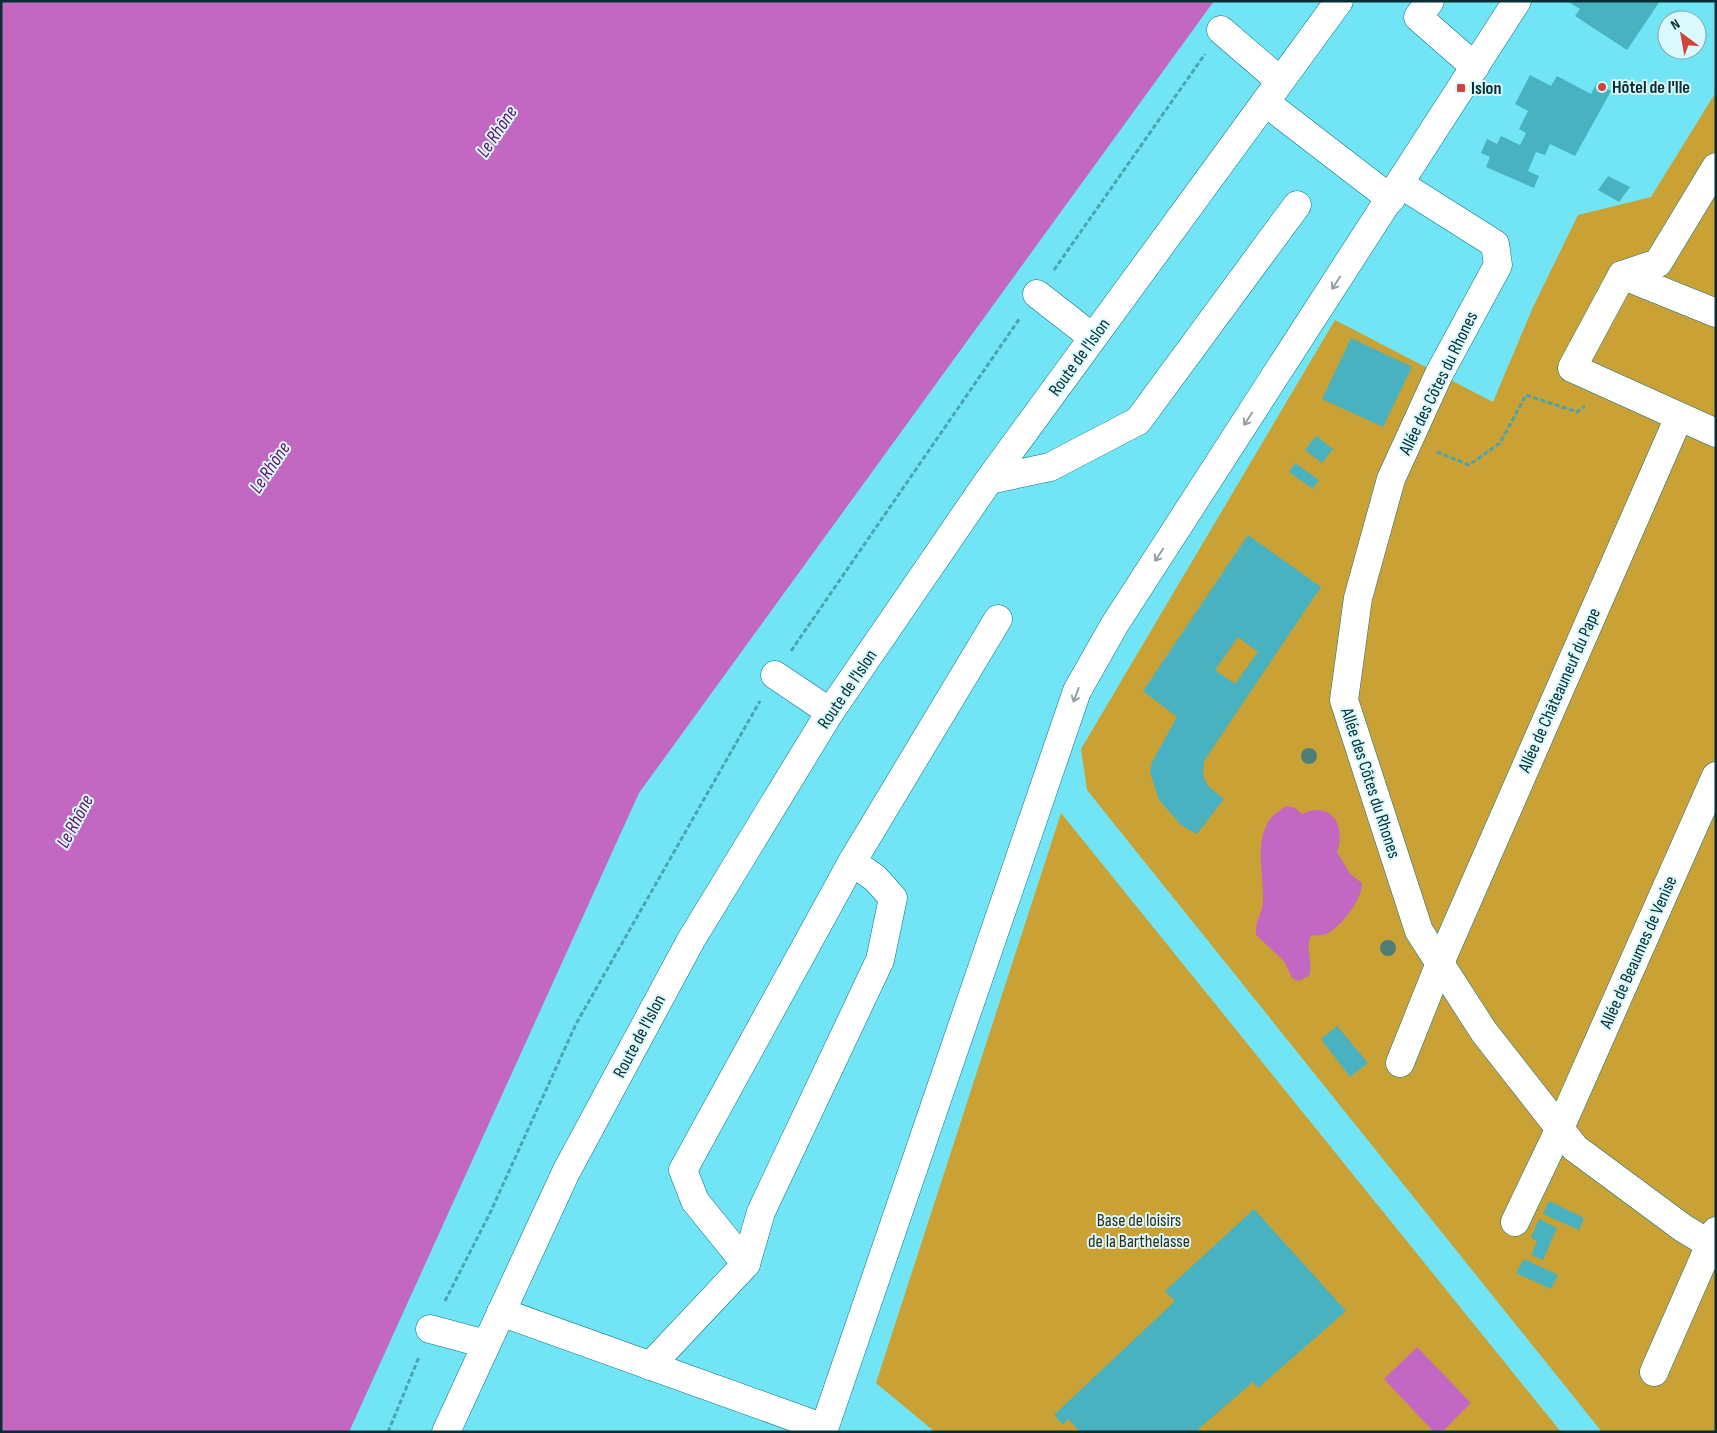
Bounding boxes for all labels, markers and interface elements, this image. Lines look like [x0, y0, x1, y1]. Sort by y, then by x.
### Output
north arrow [1657, 10, 1707, 60]
text: N [1668, 15, 1683, 34]
place label: Hôtel de l'Ile [1612, 77, 1690, 98]
place label: Islon [1471, 78, 1501, 99]
marker: Hôtel de l'Ile [1596, 81, 1608, 93]
marker: Islon [1455, 82, 1467, 94]
water label: Le Rhône [472, 101, 523, 162]
one-way arrow [1331, 276, 1341, 290]
street label: Allée des Côtes du Rhones [1394, 308, 1482, 459]
street label: Route de l'Islon [1044, 314, 1115, 400]
one-way arrow [1242, 412, 1252, 426]
water label: Le Rhône [245, 437, 296, 498]
one-way arrow [1154, 548, 1164, 562]
street label: Allée de Châteauneuf du Pape [1513, 605, 1605, 776]
street label: Route de l'Islon [813, 646, 882, 733]
one-way arrow [1071, 687, 1081, 702]
street label: Allée des Côtes du Rhones [1336, 704, 1405, 861]
water label: Le Rhône [52, 791, 99, 852]
street label: Allée de Beaumes de Venise [1595, 873, 1682, 1033]
street label: Route de l'Islon [609, 991, 670, 1081]
park label: Base de loisirs de la Barthelasse [1088, 1210, 1190, 1252]

